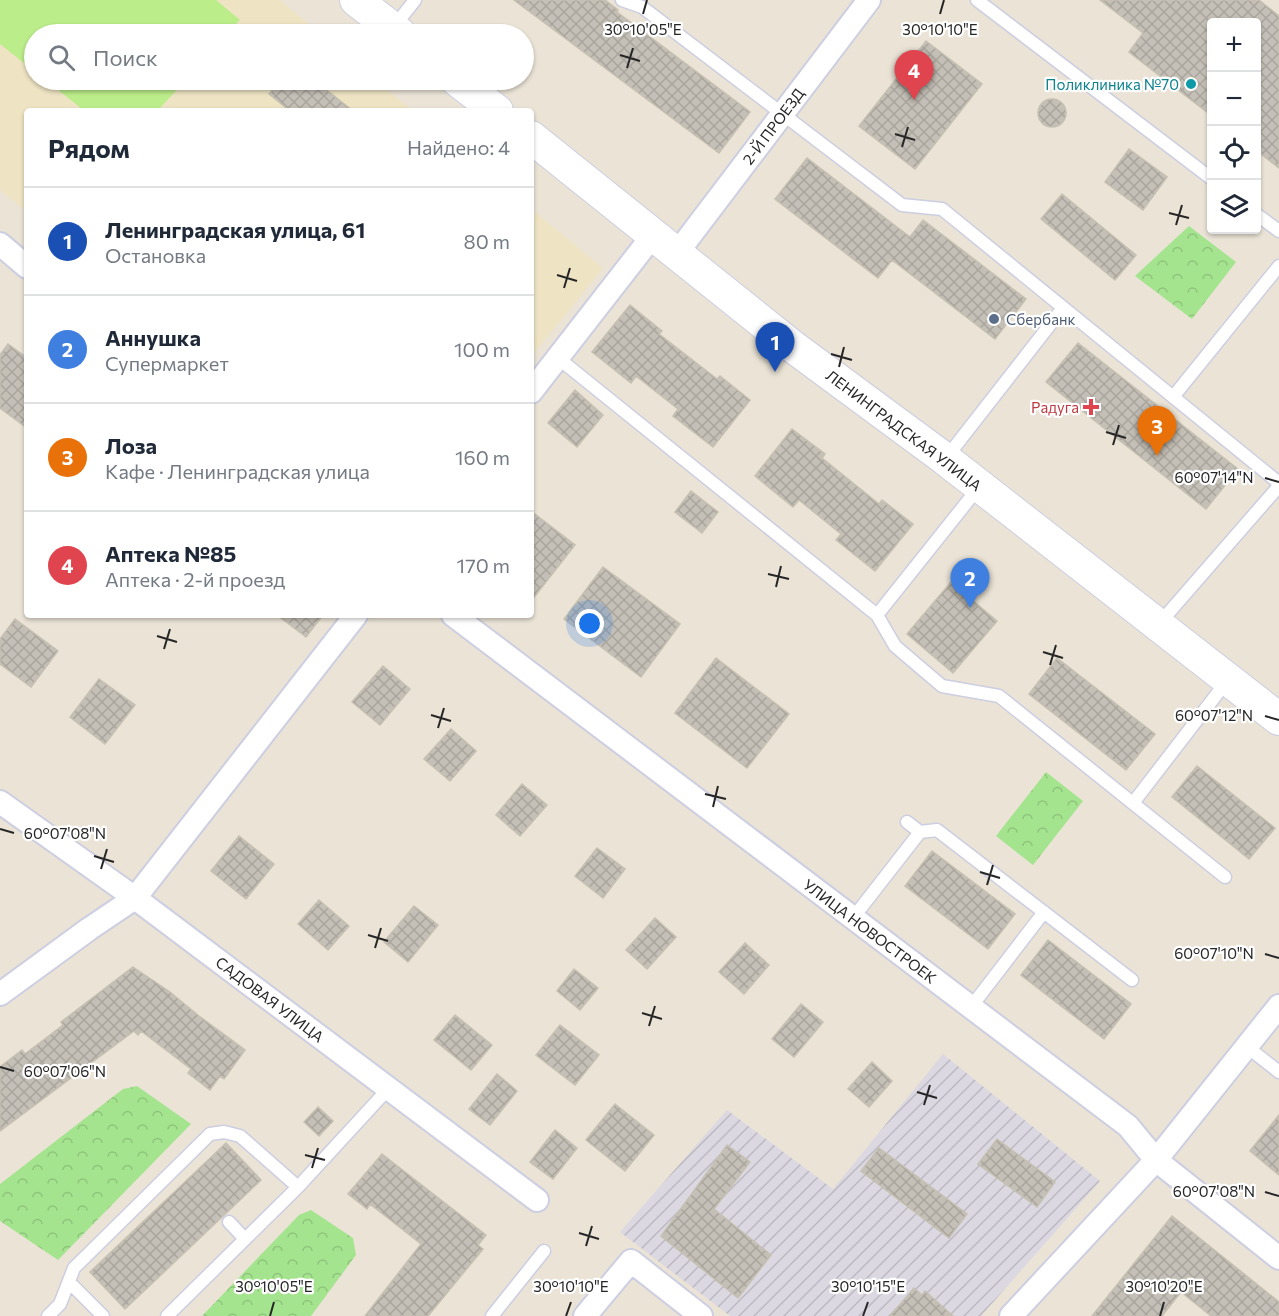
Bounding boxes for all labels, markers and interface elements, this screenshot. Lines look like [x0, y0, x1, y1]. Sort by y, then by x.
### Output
map controls [1207, 18, 1261, 234]
button: + [1207, 18, 1261, 72]
text: 30°10'05"E [604, 20, 682, 38]
text: 30°10'10"E [902, 20, 978, 38]
search box [24, 24, 534, 90]
icon: search [45, 41, 78, 74]
text: Поиск [93, 44, 158, 71]
pin: 4 [894, 51, 934, 100]
button: − [1207, 72, 1261, 126]
place label: Поликлиника №70 [1045, 75, 1179, 93]
marker: Поликлиника №70 [1184, 77, 1198, 91]
street label: 2-Й ПРОЕЗД [738, 84, 808, 168]
button: locate [1207, 126, 1261, 180]
text: Рядом [48, 132, 130, 163]
text: Найдено: 4 [407, 135, 510, 159]
button: layers [1207, 180, 1261, 234]
text: Ленинградская улица, 61 [105, 216, 365, 243]
text: 1 [63, 229, 72, 253]
text: 80 m [464, 229, 510, 253]
text: Остановка [105, 243, 206, 267]
place label: Сбербанк [1006, 310, 1076, 328]
marker: Сбербанк [987, 312, 1001, 326]
pin: 1 [756, 322, 794, 372]
text: Аннушка [105, 324, 201, 351]
text: 2 [62, 337, 73, 361]
text: 100 m [454, 337, 510, 361]
text: Супермаркет [105, 351, 229, 375]
street label: ЛЕНИНГРАДСКАЯ УЛИЦА [823, 366, 985, 494]
place label: Радуга [1031, 398, 1079, 416]
marker: Радуга [1084, 400, 1098, 414]
pin: 3 [1138, 406, 1176, 456]
text: Лоза [105, 432, 157, 459]
text: 3 [62, 445, 73, 469]
text: 160 m [455, 445, 510, 469]
text: Кафе · Ленинградская улица [105, 459, 370, 483]
text: 60°07'14"N [1175, 468, 1253, 486]
text: Аптека №85 [105, 540, 236, 567]
text: 4 [61, 553, 74, 577]
text: 170 m [457, 553, 510, 577]
pin: 2 [950, 558, 990, 608]
text: Аптека · 2-й проезд [105, 567, 285, 591]
your location [575, 609, 604, 638]
text: 60°07'12"N [1175, 706, 1253, 724]
text: 60°07'08"N [24, 824, 106, 842]
street label: УЛИЦА НОВОСТРОЕК [800, 875, 940, 987]
text: 60°07'10"N [1174, 944, 1254, 962]
street label: САДОВАЯ УЛИЦА [212, 952, 328, 1046]
text: 60°07'06"N [24, 1062, 106, 1080]
text: 60°07'08"N [1173, 1182, 1255, 1200]
text: 30°10'05"E [235, 1277, 313, 1295]
text: 30°10'10"E [533, 1277, 609, 1295]
text: 30°10'15"E [831, 1277, 905, 1295]
text: 30°10'20"E [1125, 1277, 1203, 1295]

